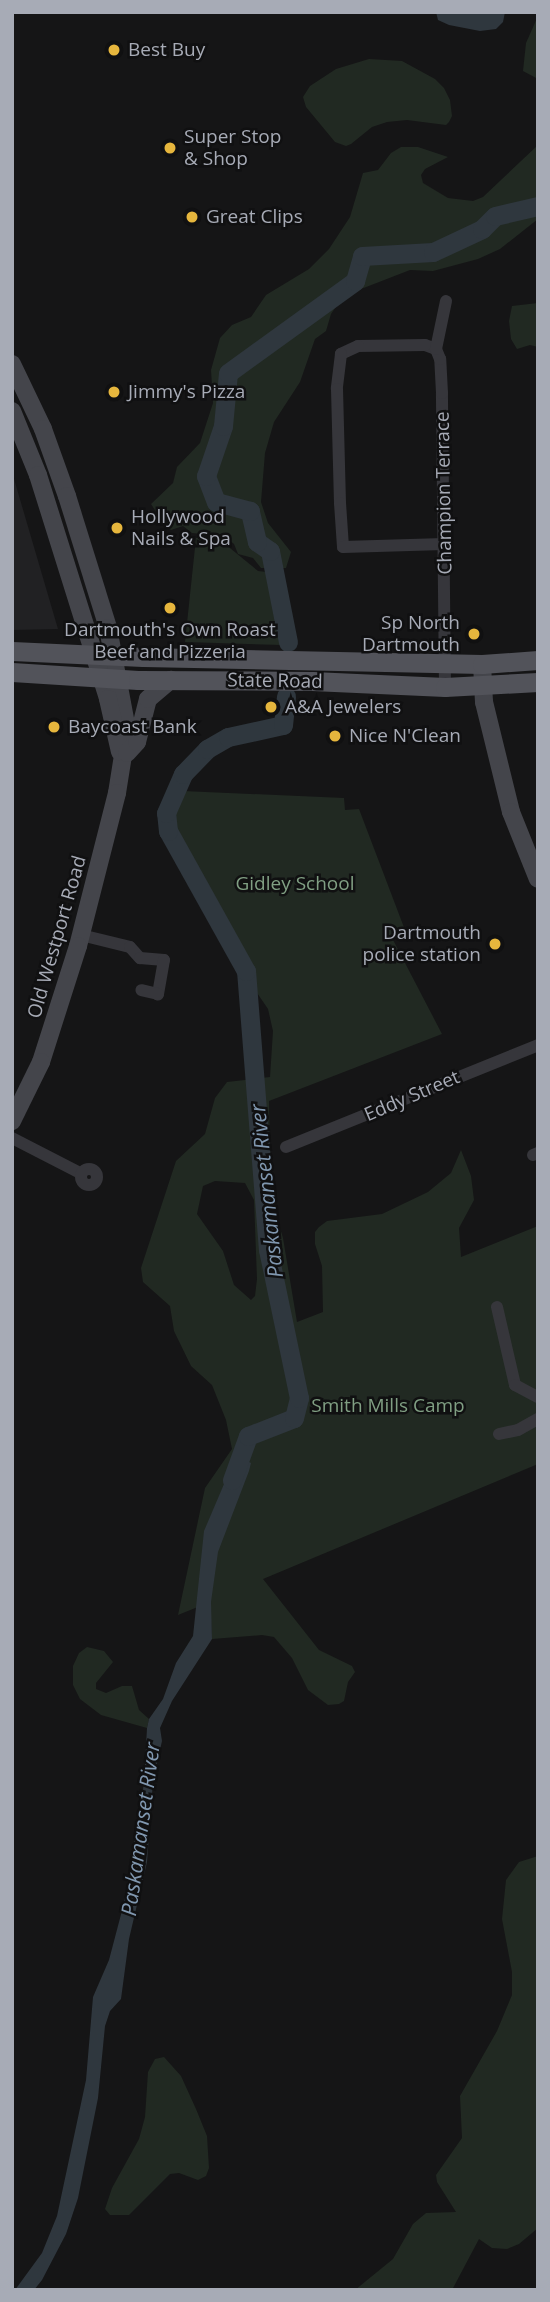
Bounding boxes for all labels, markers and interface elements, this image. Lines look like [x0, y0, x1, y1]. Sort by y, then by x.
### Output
place label: Best Buy [128, 39, 205, 61]
marker: Best Buy [106, 42, 122, 58]
place label: Super Stop & Shop [184, 126, 281, 170]
marker: Super Stop & Shop [162, 140, 178, 156]
place label: Great Clips [206, 206, 303, 228]
marker: Great Clips [184, 209, 200, 225]
place label: Jimmy's Pizza [128, 381, 245, 403]
marker: Jimmy's Pizza [106, 384, 122, 400]
street label: Champion Terrace [431, 411, 457, 575]
place label: Hollywood Nails & Spa [131, 506, 231, 550]
marker: Hollywood Nails & Spa [109, 520, 125, 536]
marker: Dartmouth's Own Roast Beef and Pizzeria [162, 600, 178, 616]
place label: Sp North Dartmouth [362, 612, 460, 656]
place label: Dartmouth's Own Roast Beef and Pizzeria [64, 619, 276, 663]
marker: Sp North Dartmouth [466, 626, 482, 642]
street label: State Road [227, 669, 323, 693]
place label: A&A Jewelers [285, 696, 401, 718]
marker: A&A Jewelers [263, 699, 279, 715]
place label: Baycoast Bank [68, 716, 197, 738]
marker: Baycoast Bank [46, 719, 62, 735]
place label: Nice N'Clean [349, 725, 461, 747]
marker: Nice N'Clean [327, 728, 343, 744]
street label: Old Westport Road [23, 853, 91, 1021]
park label: Gidley School [236, 873, 354, 895]
place label: Dartmouth police station [363, 922, 481, 966]
marker: Dartmouth police station [487, 936, 503, 952]
street label: Eddy Street [361, 1066, 463, 1126]
water label: Paskamanset River [244, 1103, 288, 1279]
park label: Smith Mills Camp [311, 1395, 465, 1417]
water label: Paskamanset River [115, 1741, 165, 1917]

